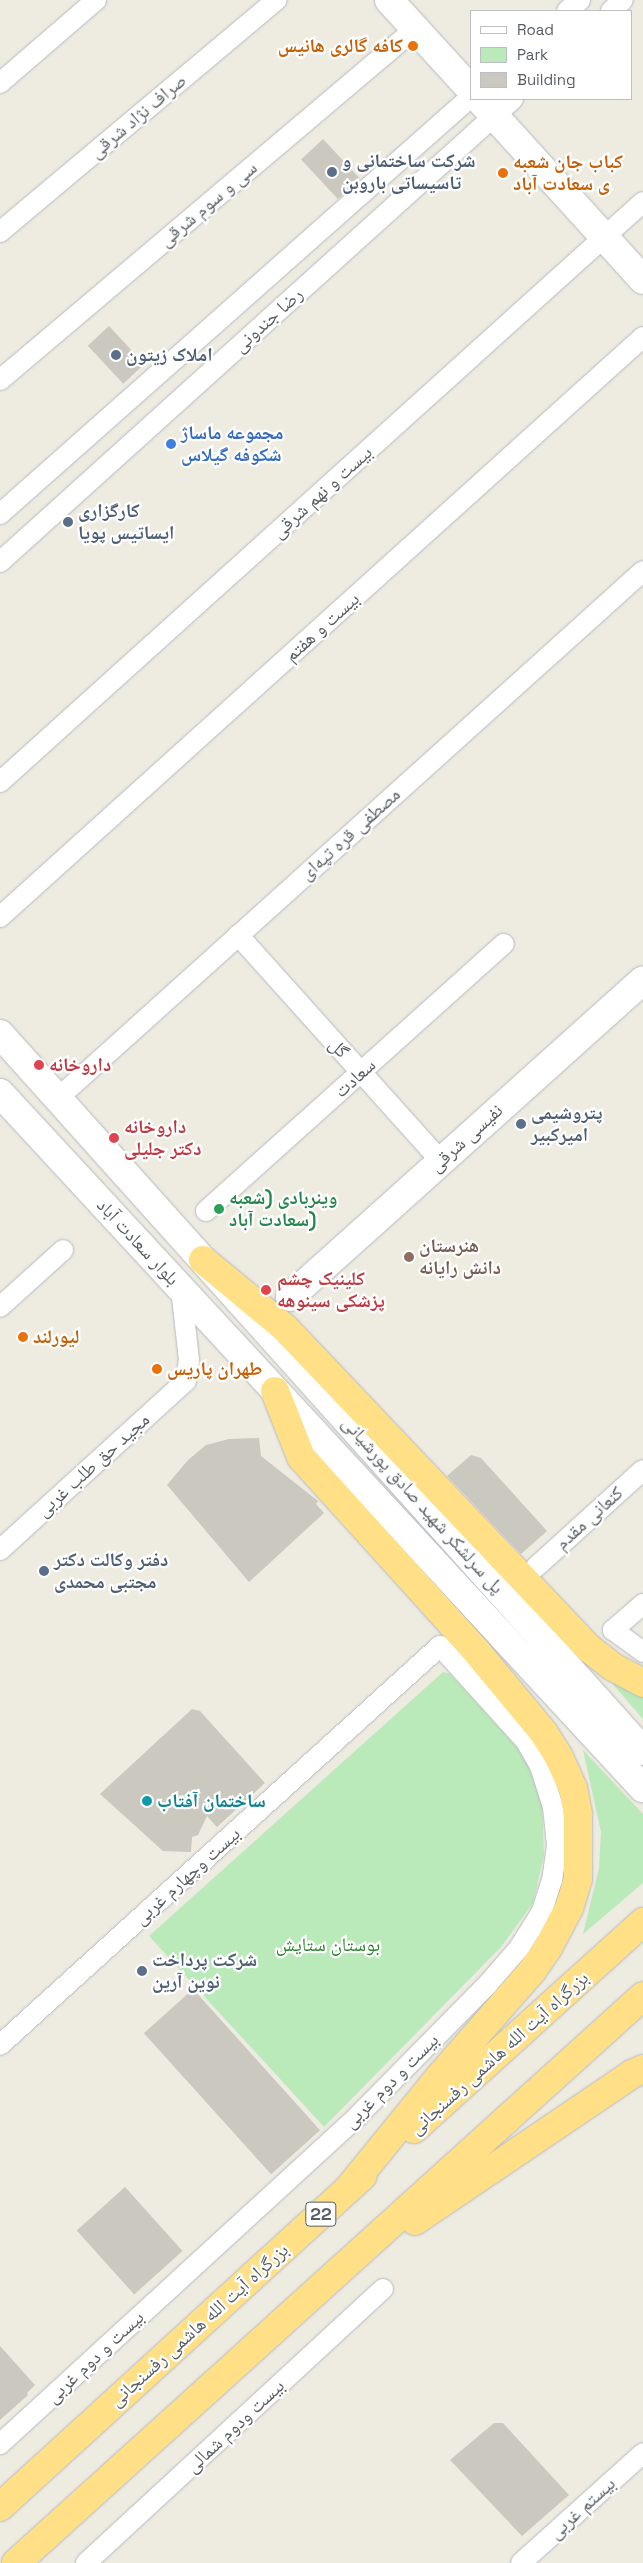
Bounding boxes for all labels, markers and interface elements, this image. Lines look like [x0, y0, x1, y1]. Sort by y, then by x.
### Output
legend [470, 10, 633, 100]
text: Road [517, 20, 554, 39]
place label: کافه گالری هانیس [278, 35, 403, 57]
marker: کافه گالری هانیس [407, 40, 419, 52]
text: Park [517, 45, 548, 64]
street label: صراف‌ نژاد شرقی [85, 69, 191, 163]
text: Building [517, 70, 576, 89]
place label: شرکت ساختمانی و تاسیساتی باروبن [342, 150, 475, 194]
place label: کباب جان شعبه ی سعادت آباد [513, 151, 623, 195]
street label: سی و سوم شرقی [154, 156, 262, 252]
marker: شرکت ساختمانی و تاسیساتی باروبن [326, 166, 338, 178]
marker: کباب جان شعبه ی سعادت آباد [497, 167, 509, 179]
street label: رضا جندونی [229, 283, 307, 357]
place label: املاک زیتون [126, 344, 213, 366]
marker: املاک زیتون [110, 349, 122, 361]
place label: مجموعه ماساژ شکوفه گیلاس [181, 422, 283, 466]
marker: مجموعه ماساژ شکوفه گیلاس [165, 438, 177, 450]
street label: بیست و نهم شرقی [267, 441, 377, 543]
place label: کارگزاری ایساتیس پویا [78, 500, 174, 544]
marker: کارگزاری ایساتیس پویا [62, 516, 74, 528]
street label: بیست و هفتم [280, 588, 364, 666]
street label: مصطفی قره تپه‌ای [295, 783, 405, 885]
street label: گل [324, 1033, 354, 1063]
place label: داروخانه [49, 1054, 111, 1076]
street label: سعادت [330, 1054, 380, 1102]
marker: داروخانه [33, 1059, 45, 1071]
street label: نفیسی شرقی [424, 1099, 508, 1177]
place label: پتروشیمی امیرکبیر [531, 1102, 602, 1146]
place label: داروخانه دکتر جلیلی [124, 1116, 201, 1160]
marker: پتروشیمی امیرکبیر [515, 1118, 527, 1130]
marker: داروخانه دکتر جلیلی [108, 1132, 120, 1144]
place label: وینربادی (شعبه سعادت آباد) [229, 1187, 338, 1231]
street label: بلوار سعادت آباد [92, 1194, 184, 1290]
marker: وینربادی (شعبه سعادت آباد) [213, 1203, 225, 1215]
place label: هنرستان دانش رایانه [419, 1235, 501, 1279]
marker: هنرستان دانش رایانه [403, 1251, 415, 1263]
place label: کلینیک چشم پزشکی سینوهه [277, 1268, 385, 1312]
marker: کلینیک چشم پزشکی سینوهه [259, 1283, 273, 1297]
place label: لیورلند [33, 1326, 79, 1348]
marker: لیورلند [17, 1331, 29, 1343]
place label: طهران پاریس [167, 1358, 262, 1380]
marker: طهران پاریس [151, 1363, 163, 1375]
street label: مجید حق طلب غربی [32, 1408, 154, 1522]
street label: پل سرلشکر شهید صادق پورشیانی [337, 1411, 509, 1599]
street label: کنعانی مقدم [550, 1482, 628, 1554]
place label: دفتر وکالت دکتر مجتبی محمدی [54, 1549, 168, 1593]
marker: دفتر وکالت دکتر مجتبی محمدی [38, 1565, 50, 1577]
place label: ساختمان آفتاب [157, 1790, 266, 1812]
marker: ساختمان آفتاب [141, 1795, 153, 1807]
street label: بیست وچهارم غربی [129, 1822, 245, 1930]
park label: بوستان ستایش [276, 1934, 380, 1956]
place label: شرکت پرداخت نوین آرین [152, 1949, 257, 1993]
marker: شرکت پرداخت نوین آرین [136, 1965, 148, 1977]
street label: بزرگراه آیت الله هاشمی رفسنجانی [405, 1967, 593, 2139]
street label: بیست و دوم غربی [339, 2029, 443, 2133]
road number: 22 [305, 2198, 337, 2230]
street label: بزرگراه آیت الله هاشمی رفسنجانی [105, 2239, 293, 2411]
street label: بیست و دوم غربی [41, 2306, 149, 2408]
street label: بیست ودوم شمالی [181, 2374, 289, 2478]
street label: بیستم غربی [544, 2472, 620, 2544]

